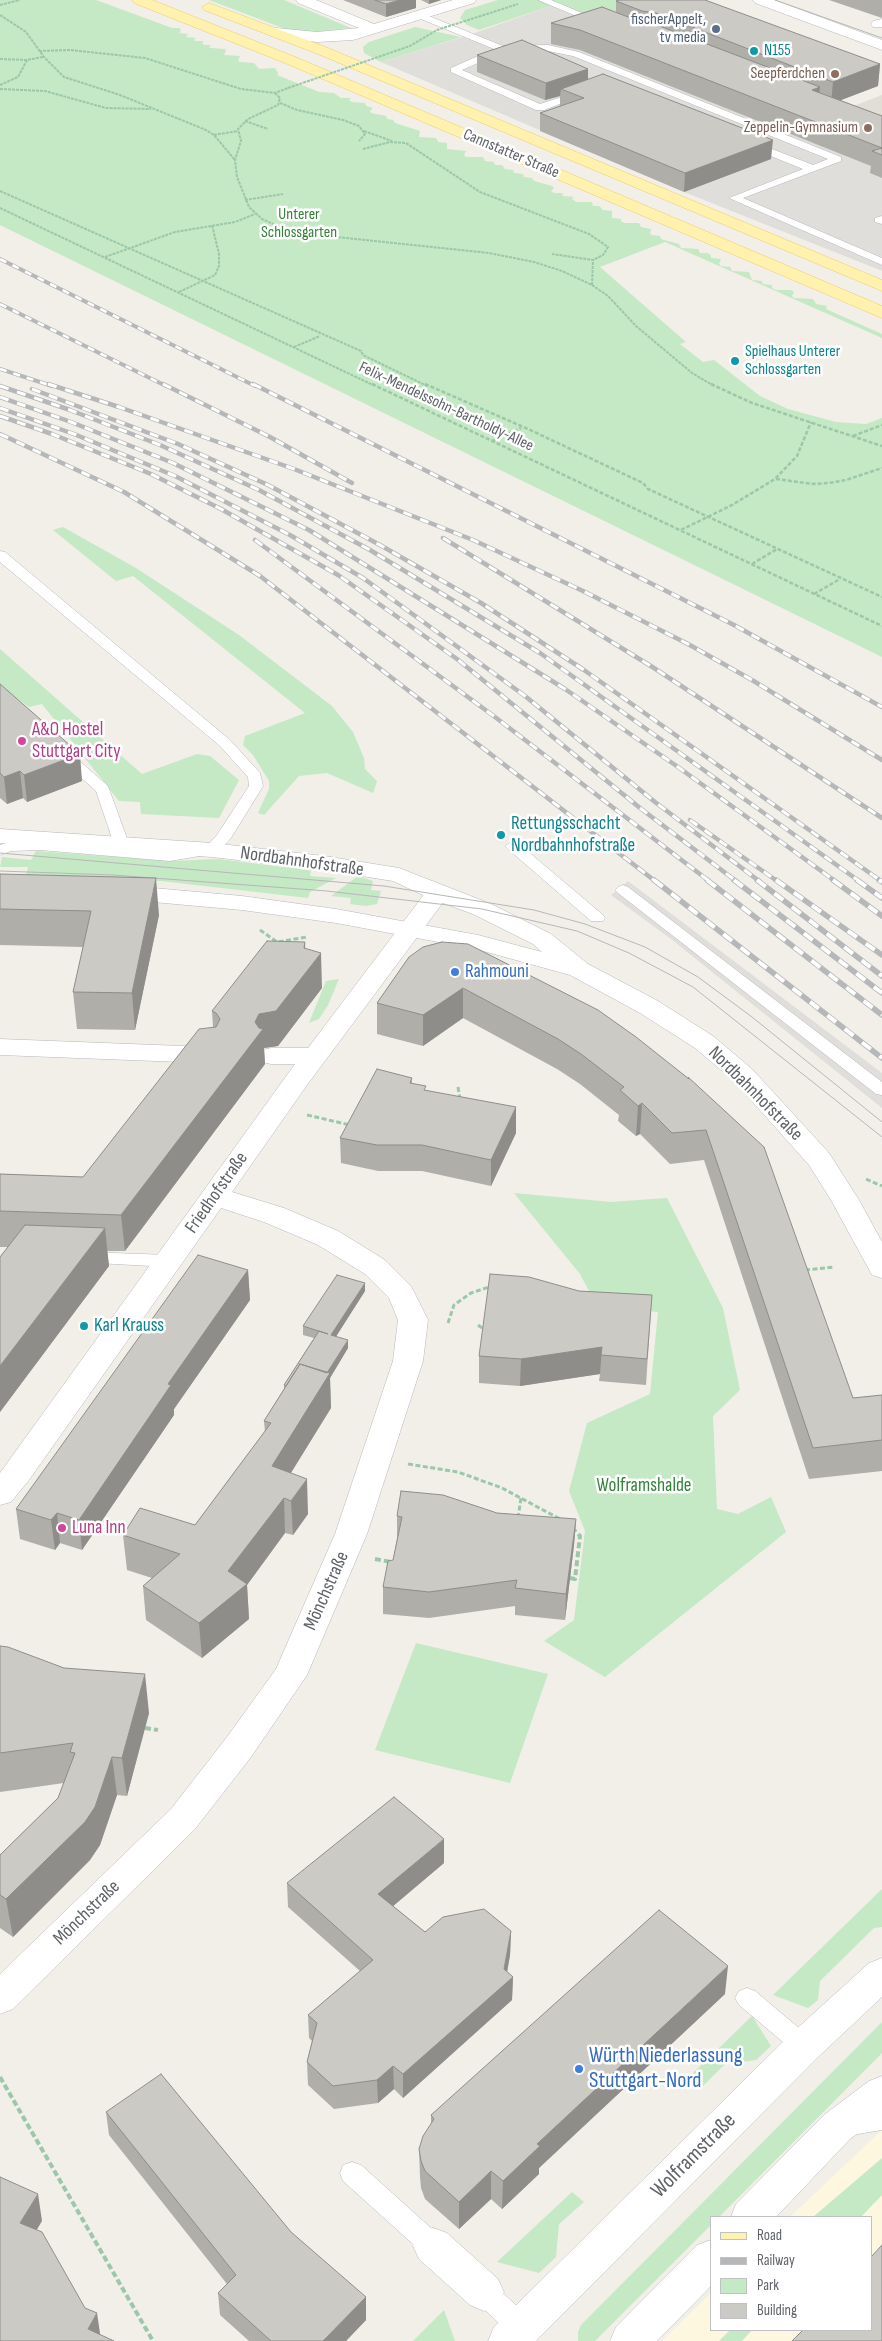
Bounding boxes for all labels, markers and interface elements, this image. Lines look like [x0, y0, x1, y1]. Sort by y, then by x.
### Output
place label: fischerAppelt, tv media [631, 10, 706, 48]
marker: fischerAppelt, tv media [710, 23, 722, 35]
place label: N155 [764, 41, 791, 61]
marker: N155 [748, 45, 760, 57]
place label: Seepferdchen [750, 64, 825, 84]
marker: Seepferdchen [829, 68, 841, 80]
place label: Zeppelin-Gymnasium [744, 118, 858, 138]
marker: Zeppelin-Gymnasium [862, 122, 874, 134]
street label: Cannstatter Straße [460, 125, 562, 183]
park label: Unterer Schlossgarten [261, 205, 337, 243]
place label: Spielhaus Unterer Schlossgarten [745, 342, 840, 380]
marker: Spielhaus Unterer Schlossgarten [729, 355, 741, 367]
street label: Felix-Mendelssohn-Bartholdy-Allee [356, 358, 536, 456]
place label: A&O Hostel Stuttgart City [32, 719, 121, 763]
marker: A&O Hostel Stuttgart City [16, 735, 28, 747]
place label: Rettungsschacht Nordbahnhofstraße [511, 813, 635, 857]
marker: Rettungsschacht Nordbahnhofstraße [495, 829, 507, 841]
street label: Nordbahnhofstraße [239, 842, 365, 882]
place label: Rahmouni [465, 961, 529, 983]
marker: Rahmouni [449, 966, 461, 978]
street label: Nordbahnhofstraße [703, 1042, 807, 1146]
street label: Friedhofstraße [181, 1148, 253, 1238]
place label: Karl Krauss [94, 1315, 164, 1337]
marker: Karl Krauss [78, 1320, 90, 1332]
park label: Wolframshalde [597, 1475, 691, 1497]
place label: Luna Inn [72, 1517, 126, 1539]
marker: Luna Inn [56, 1522, 68, 1534]
street label: Mönchstraße [300, 1548, 354, 1634]
street label: Mönchstraße [49, 1876, 125, 1950]
place label: Würth Niederlassung Stuttgart-Nord [589, 2043, 742, 2094]
marker: Würth Niederlassung Stuttgart-Nord [573, 2063, 585, 2075]
street label: Wolframstraße [646, 2108, 742, 2204]
legend [710, 2216, 872, 2331]
text: Road [757, 2226, 782, 2245]
text: Railway [757, 2251, 795, 2270]
text: Park [757, 2276, 779, 2295]
text: Building [757, 2301, 797, 2320]

